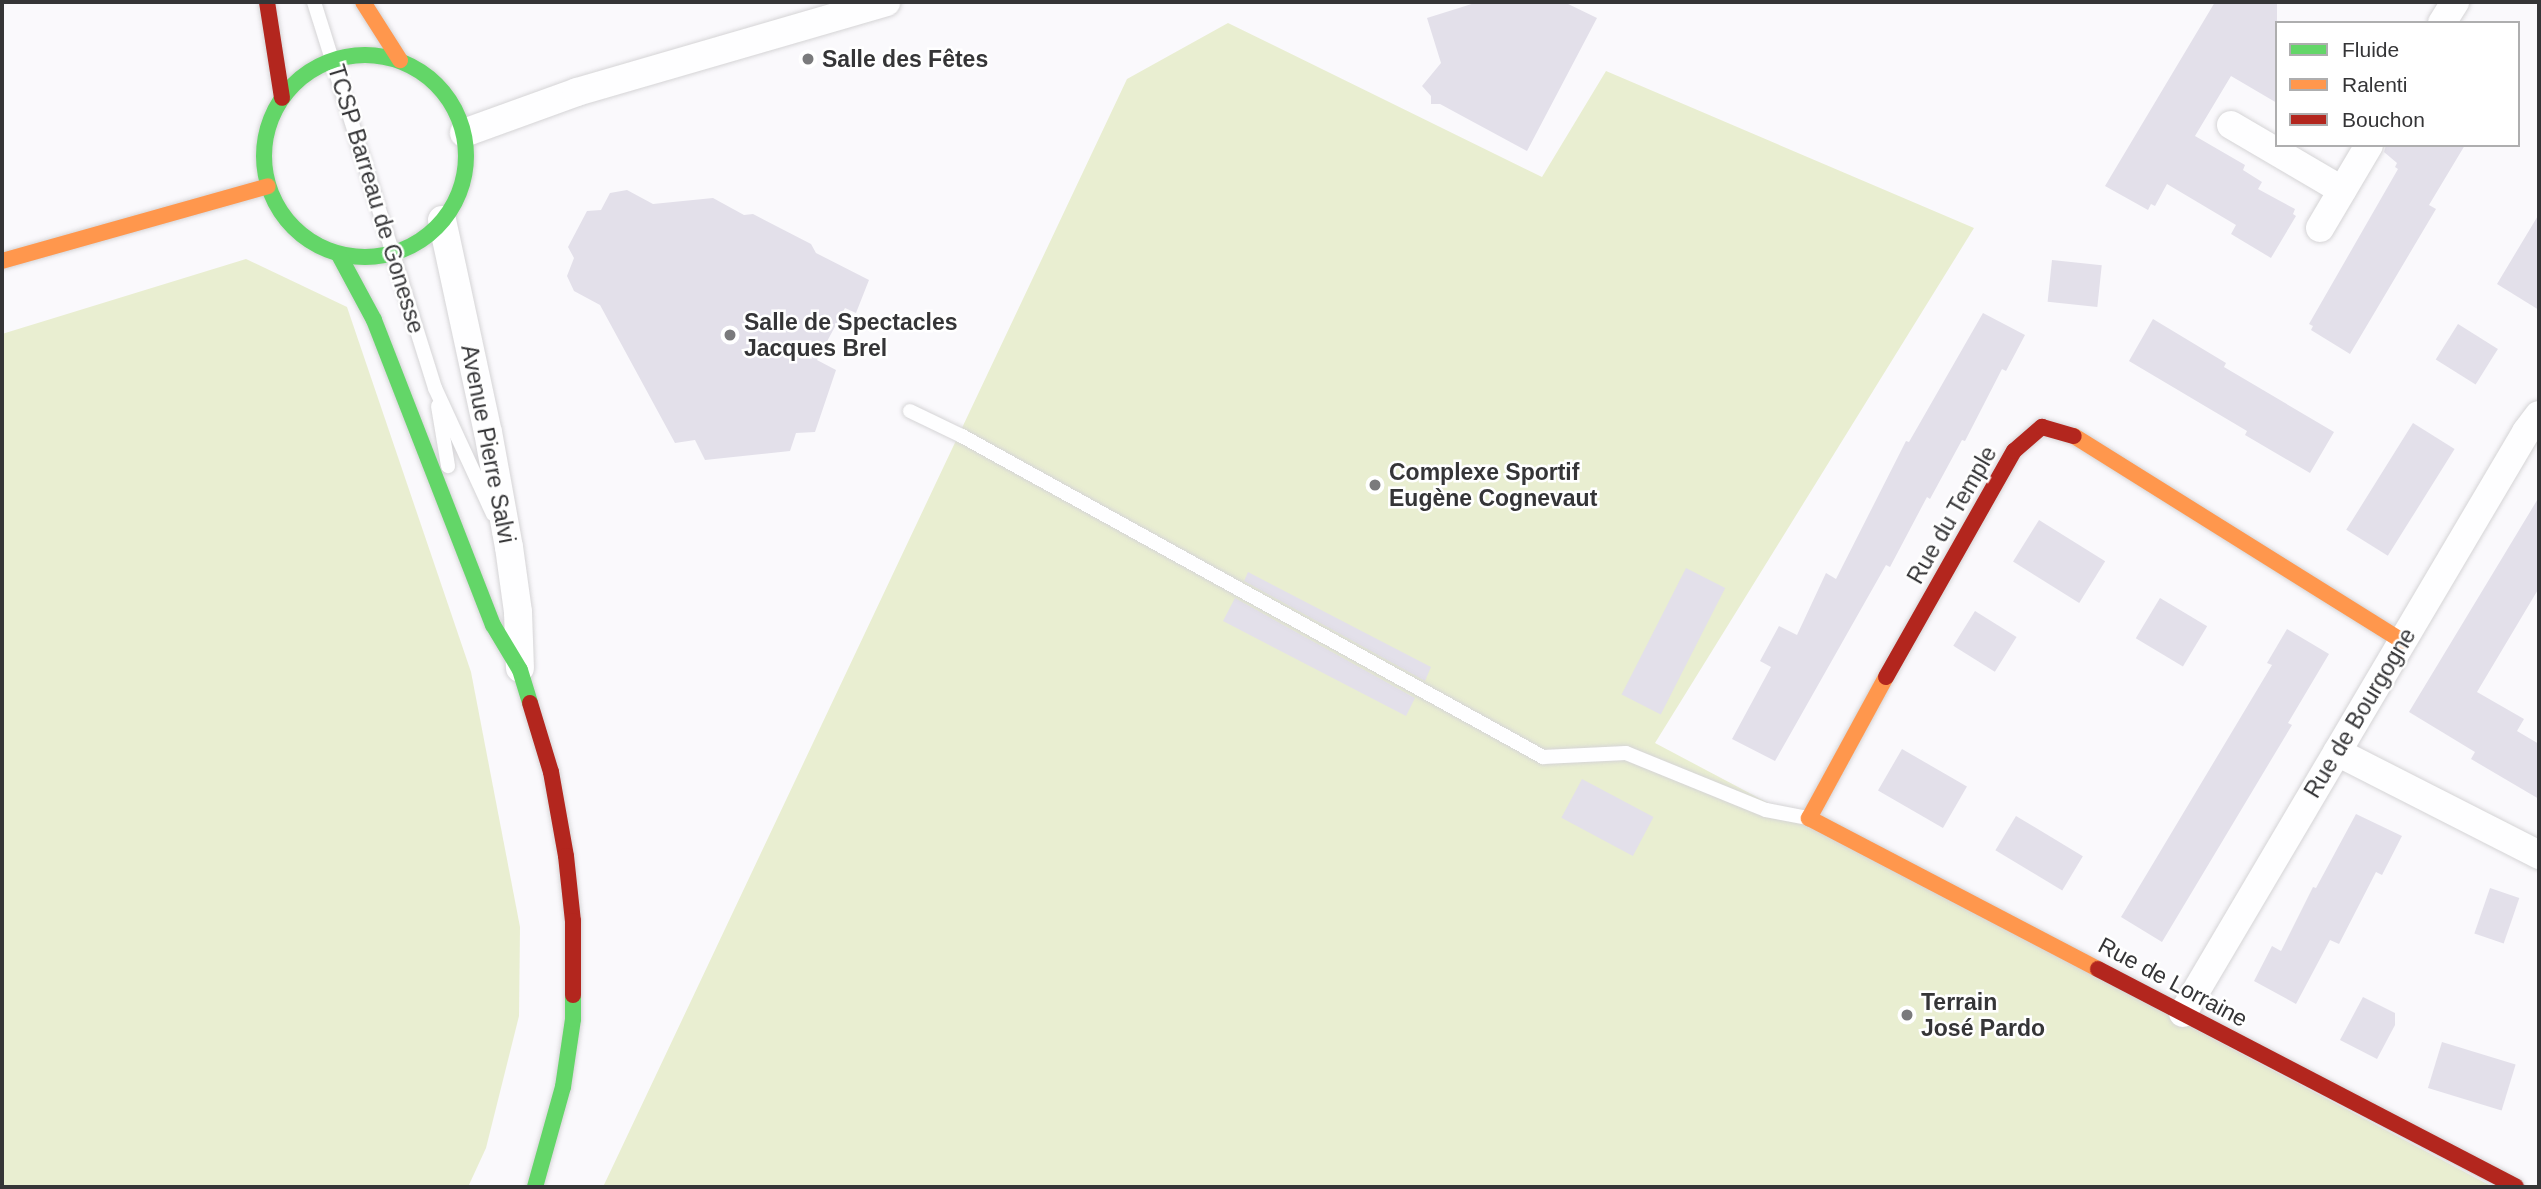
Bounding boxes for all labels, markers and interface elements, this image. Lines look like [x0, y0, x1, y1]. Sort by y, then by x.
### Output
legend [2275, 21, 2520, 147]
text: Fluide [2342, 38, 2399, 61]
place label: Salle des Fêtes [822, 45, 988, 73]
marker: Salle des Fêtes [800, 51, 816, 67]
street label: TCSP Barreau de Gonesse [322, 61, 430, 337]
text: Ralenti [2342, 73, 2407, 96]
text: Bouchon [2342, 108, 2425, 131]
place label: Salle de Spectacles Jacques Brel [744, 308, 958, 362]
marker: Salle de Spectacles Jacques Brel [722, 327, 738, 343]
street label: Avenue Pierre Salvi [455, 342, 521, 546]
street label: Rue du Temple [1901, 441, 2003, 589]
place label: Complexe Sportif Eugène Cognevaut [1389, 458, 1597, 512]
marker: Complexe Sportif Eugène Cognevaut [1367, 477, 1383, 493]
street label: Rue de Bourgogne [2298, 623, 2422, 803]
street label: Rue de Lorraine [2094, 931, 2252, 1033]
place label: Terrain José Pardo [1921, 988, 2045, 1042]
marker: Terrain José Pardo [1899, 1007, 1915, 1023]

